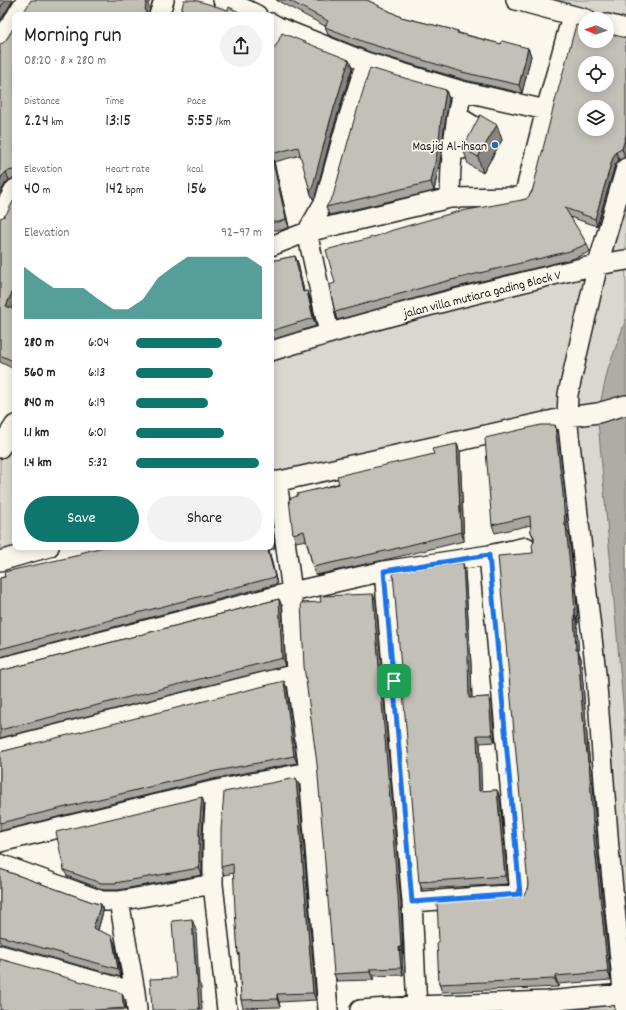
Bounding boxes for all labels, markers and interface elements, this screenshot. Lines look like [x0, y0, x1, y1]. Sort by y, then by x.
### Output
north arrow [578, 12, 614, 48]
map controls [578, 12, 614, 136]
text: Morning run [24, 21, 122, 52]
button: share [220, 25, 262, 67]
text: 08:20 · 8 × 280 m [24, 52, 106, 71]
button: locate [578, 56, 614, 92]
text: Distance [24, 94, 60, 110]
text: Time [105, 94, 124, 110]
text: Pace [187, 94, 206, 110]
button: layers [578, 100, 614, 136]
text: 2.24 [24, 110, 49, 134]
text: 13:15 [105, 110, 131, 134]
text: 5:55 [187, 110, 213, 134]
text: km [49, 115, 63, 131]
text: /km [213, 115, 231, 131]
place label: Masjid Al-ihsan [412, 138, 487, 157]
marker: Masjid Al-ihsan [490, 140, 500, 150]
text: Elevation [24, 162, 62, 178]
text: Heart rate [105, 162, 150, 178]
text: kcal [187, 162, 203, 178]
text: 40 [24, 178, 40, 202]
text: 142 [105, 178, 124, 202]
text: 156 [187, 178, 207, 202]
text: m [40, 183, 50, 199]
text: bpm [124, 183, 143, 199]
text: Elevation [24, 224, 69, 243]
text: 92–97 m [221, 224, 262, 243]
street label: jalan villa mutiara gading Block V [401, 266, 564, 325]
text: 280 m [24, 334, 54, 353]
text: 6:04 [88, 334, 109, 353]
text: 560 m [24, 364, 55, 383]
text: 6:13 [88, 364, 105, 383]
text: 840 m [24, 394, 54, 413]
text: 6:19 [88, 394, 105, 413]
text: 1.1 km [24, 424, 49, 443]
text: 6:01 [88, 424, 106, 443]
text: 1.4 km [24, 454, 52, 473]
text: 5:32 [88, 454, 108, 473]
button: Save [24, 496, 139, 542]
button: Share [147, 496, 262, 542]
pin [377, 664, 411, 698]
icon: arrive [383, 670, 405, 692]

